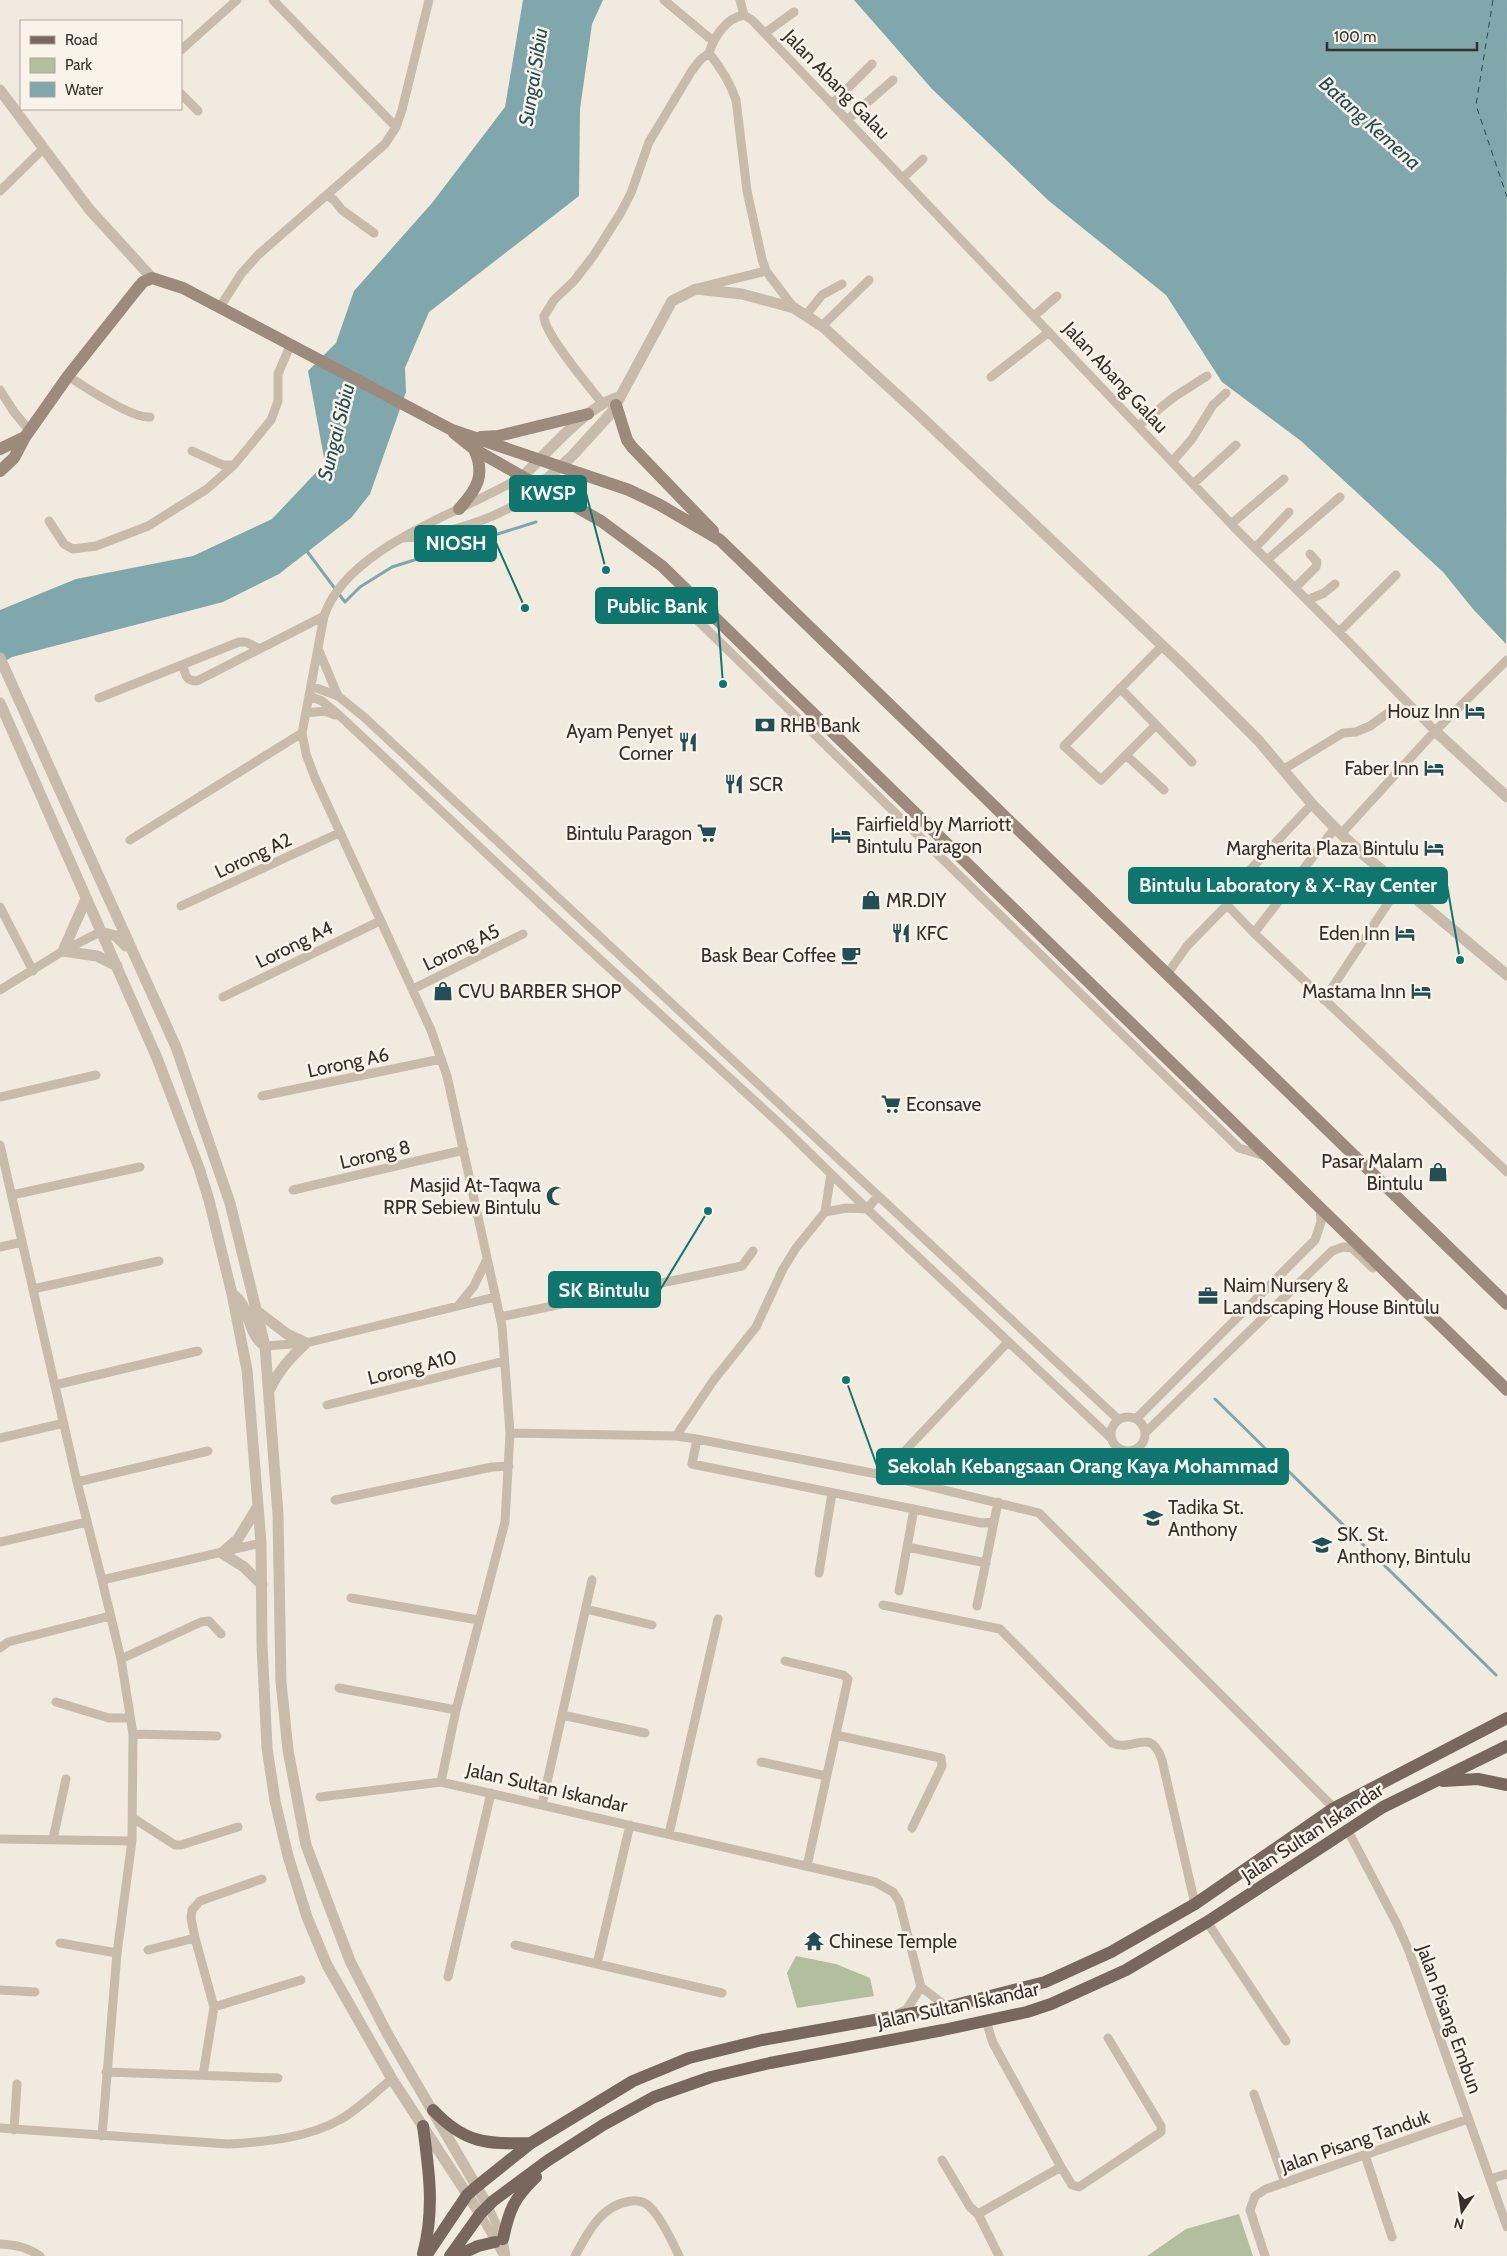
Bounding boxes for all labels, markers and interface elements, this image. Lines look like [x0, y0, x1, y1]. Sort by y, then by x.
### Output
legend [20, 20, 182, 110]
scale bar [1327, 20, 1477, 52]
street label: Jalan Abang Galau [778, 24, 895, 144]
water label: Sungai Sibiu [513, 26, 553, 128]
text: 100 m [1334, 28, 1376, 46]
text: Road [65, 31, 98, 49]
text: Park [65, 56, 92, 74]
water label: Batang Kemena [1314, 71, 1426, 175]
text: Water [65, 81, 103, 99]
street label: Jalan Abang Galau [1058, 316, 1173, 438]
water label: Sungai Sibiu [312, 381, 360, 483]
callout: KWSP [510, 476, 586, 511]
text: KWSP [520, 481, 576, 505]
callout: NIOSH [415, 526, 496, 561]
text: NIOSH [425, 531, 487, 555]
callout: Public Bank [596, 588, 717, 623]
text: Public Bank [606, 594, 708, 618]
place label: Houz Inn [1387, 700, 1460, 723]
hotel icon: Houz Inn [1464, 700, 1486, 722]
bank icon: RHB Bank [754, 714, 776, 736]
place label: RHB Bank [780, 714, 861, 737]
place label: Ayam Penyet Corner [566, 720, 674, 765]
restaurant icon: Ayam Penyet Corner [677, 731, 699, 753]
place label: Faber Inn [1345, 757, 1419, 780]
hotel icon: Faber Inn [1423, 757, 1445, 779]
restaurant icon: SCR [723, 773, 745, 795]
place label: SCR [749, 773, 784, 796]
place label: Fairfield by Marriott Bintulu Paragon [856, 813, 1012, 858]
place label: Bintulu Paragon [566, 822, 692, 845]
supermarket icon: Bintulu Paragon [696, 822, 718, 844]
hotel icon: Fairfield by Marriott Bintulu Paragon [830, 824, 852, 846]
street label: Lorong A2 [211, 828, 295, 883]
place label: Margherita Plaza Bintulu [1226, 837, 1419, 860]
hotel icon: Margherita Plaza Bintulu [1423, 837, 1445, 859]
callout: Bintulu Laboratory & X-Ray Center [1129, 868, 1447, 903]
text: Bintulu Laboratory & X-Ray Center [1139, 873, 1437, 897]
shop icon: MR.DIY [860, 889, 882, 911]
place label: MR.DIY [886, 889, 946, 912]
street label: Lorong A4 [252, 916, 337, 973]
street label: Lorong A5 [419, 919, 503, 976]
restaurant icon: KFC [890, 922, 912, 944]
place label: KFC [916, 922, 949, 945]
place label: Eden Inn [1319, 922, 1390, 945]
hotel icon: Eden Inn [1394, 922, 1416, 944]
place label: Bask Bear Coffee [701, 944, 836, 967]
cafe icon: Bask Bear Coffee [840, 944, 862, 966]
shop icon: CVU BARBER SHOP [432, 980, 454, 1002]
place label: CVU BARBER SHOP [458, 980, 622, 1003]
place label: Mastama Inn [1302, 980, 1406, 1003]
hotel icon: Mastama Inn [1410, 980, 1432, 1002]
street label: Lorong A6 [305, 1043, 391, 1082]
supermarket icon: Econsave [880, 1093, 902, 1115]
place label: Econsave [906, 1093, 982, 1116]
street label: Lorong 8 [338, 1135, 413, 1174]
place label: Pasar Malam Bintulu [1321, 1150, 1423, 1195]
shop icon: Pasar Malam Bintulu [1427, 1161, 1449, 1183]
place label: Masjid At-Taqwa RPR Sebiew Bintulu [383, 1174, 541, 1219]
mosque icon: Masjid At-Taqwa RPR Sebiew Bintulu [545, 1185, 567, 1207]
callout: SK Bintulu [549, 1272, 660, 1307]
place label: Naim Nursery & Landscaping House Bintulu [1223, 1274, 1439, 1319]
text: SK Bintulu [559, 1278, 649, 1302]
office icon: Naim Nursery & Landscaping House Bintulu [1197, 1285, 1219, 1307]
street label: Lorong A10 [365, 1345, 459, 1390]
callout: Sekolah Kebangsaan Orang Kaya Mohammad [877, 1449, 1288, 1484]
text: Sekolah Kebangsaan Orang Kaya Mohammad [888, 1454, 1278, 1478]
place label: Tadika St. Anthony [1168, 1496, 1244, 1541]
school or university icon: Tadika St. Anthony [1142, 1507, 1164, 1529]
place label: SK. St. Anthony, Bintulu [1337, 1523, 1471, 1568]
school or university icon: SK. St. Anthony, Bintulu [1311, 1534, 1333, 1556]
street label: Jalan Sultan Iskandar [463, 1758, 630, 1817]
street label: Jalan Sultan Iskandar [1236, 1778, 1387, 1887]
temple icon: Chinese Temple [803, 1930, 825, 1952]
place label: Chinese Temple [829, 1930, 957, 1953]
street label: Jalan Pisang Embun [1412, 1941, 1487, 2097]
street label: Jalan Sultan Iskandar [874, 1977, 1041, 2034]
street label: Jalan Pisang Tanduk [1277, 2105, 1433, 2178]
north arrow [1437, 2186, 1487, 2236]
text: N [1452, 2214, 1466, 2234]

